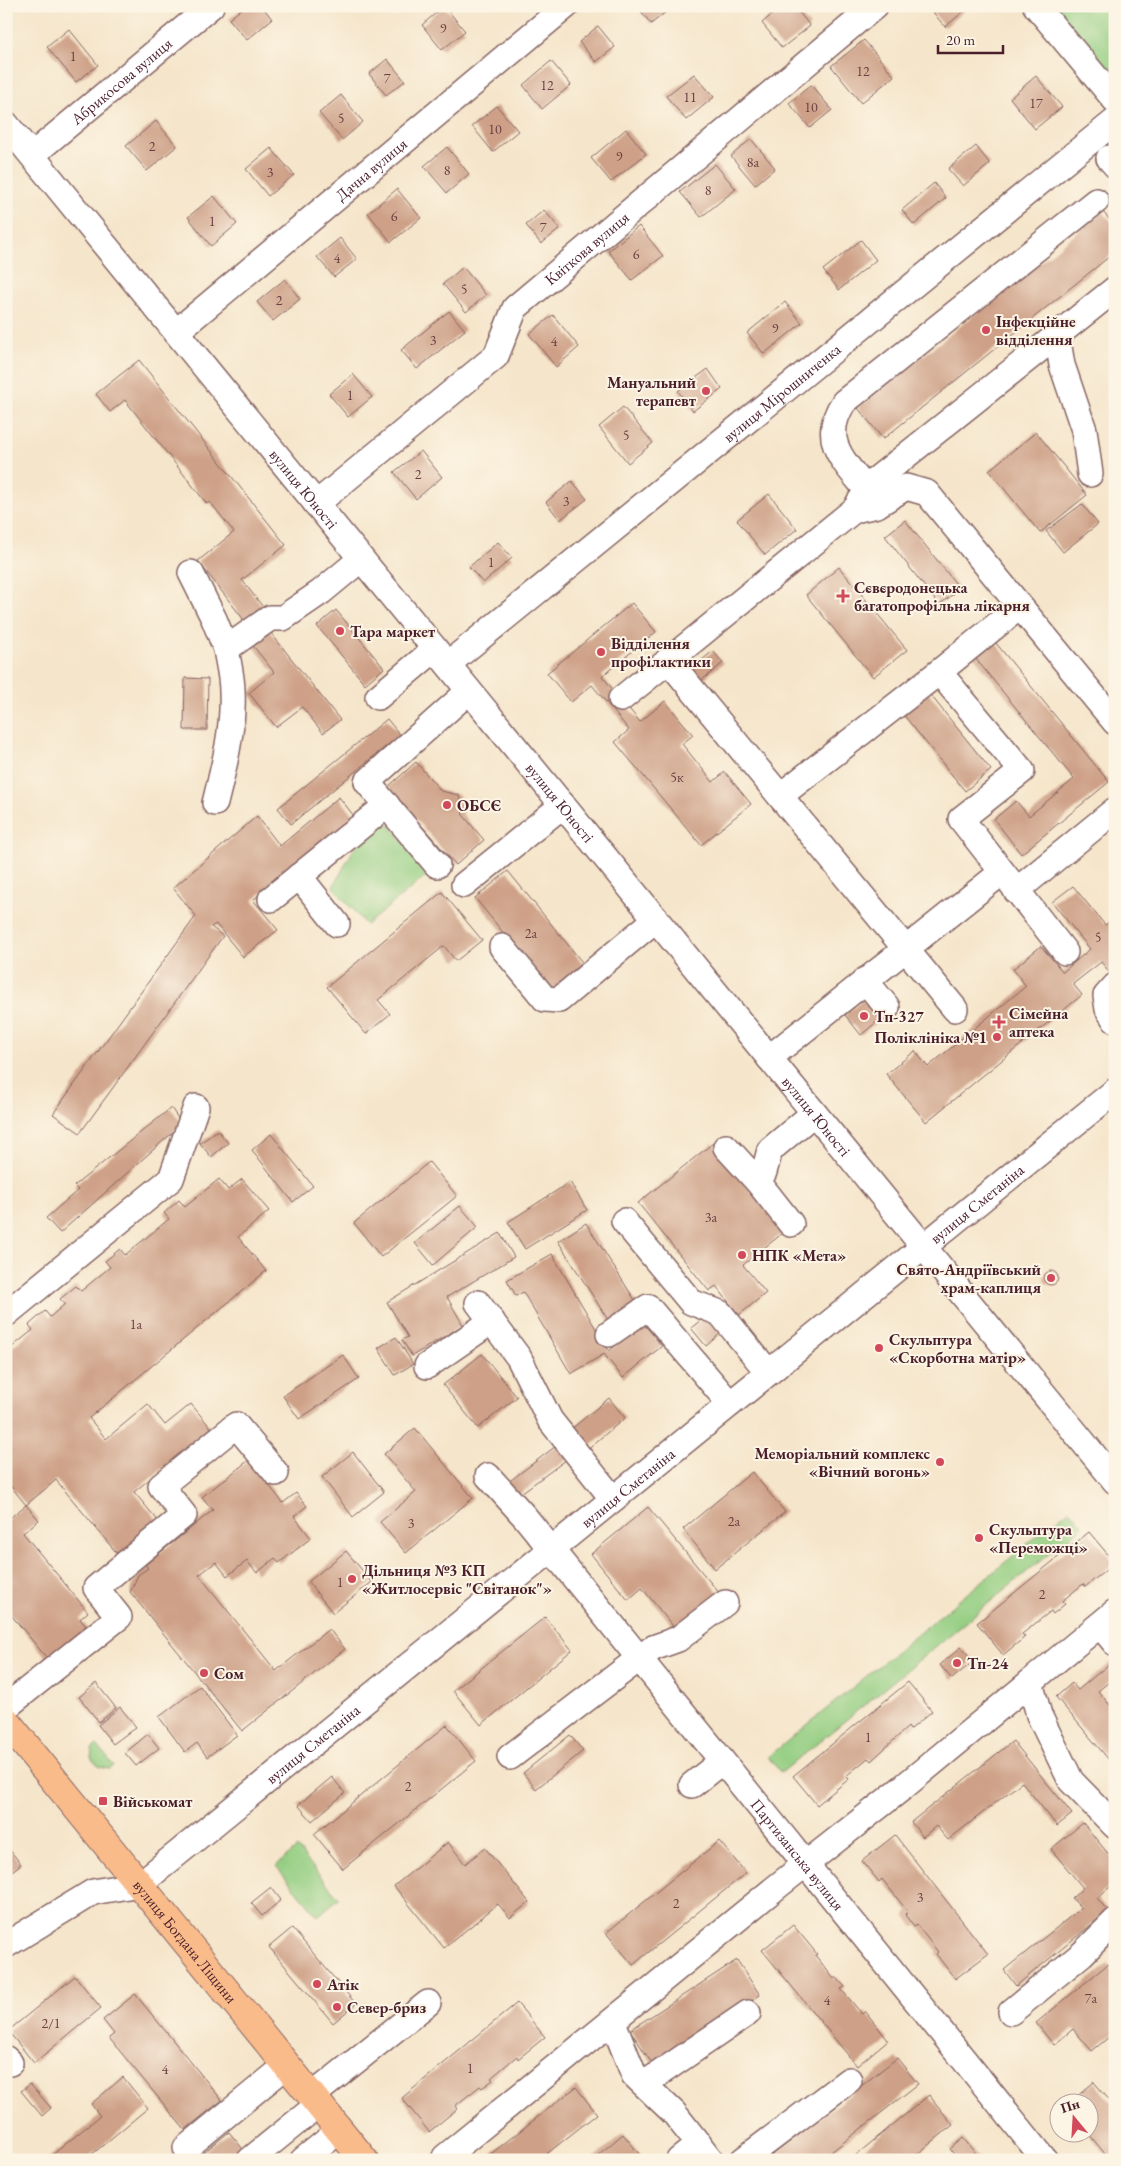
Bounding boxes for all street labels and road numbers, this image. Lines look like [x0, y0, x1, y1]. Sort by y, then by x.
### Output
street label: Абрикосова вулиця [66, 33, 176, 130]
street label: Дачна вулиця [331, 133, 411, 205]
street label: Квіткова вулиця [540, 207, 633, 290]
street label: вулиця Мірошниченка [719, 338, 845, 447]
street label: вулиця Юності [265, 445, 343, 534]
street label: вулиця Юності [521, 758, 599, 847]
street label: вулиця Юності [777, 1072, 855, 1161]
street label: вулиця Сметаніна [926, 1159, 1029, 1248]
street label: вулиця Сметаніна [576, 1443, 680, 1532]
street label: вулиця Сметаніна [261, 1699, 365, 1789]
street label: Партизанська вулиця [746, 1794, 849, 1915]
street label: вулиця Богдана Ліщини [128, 1875, 242, 2008]

